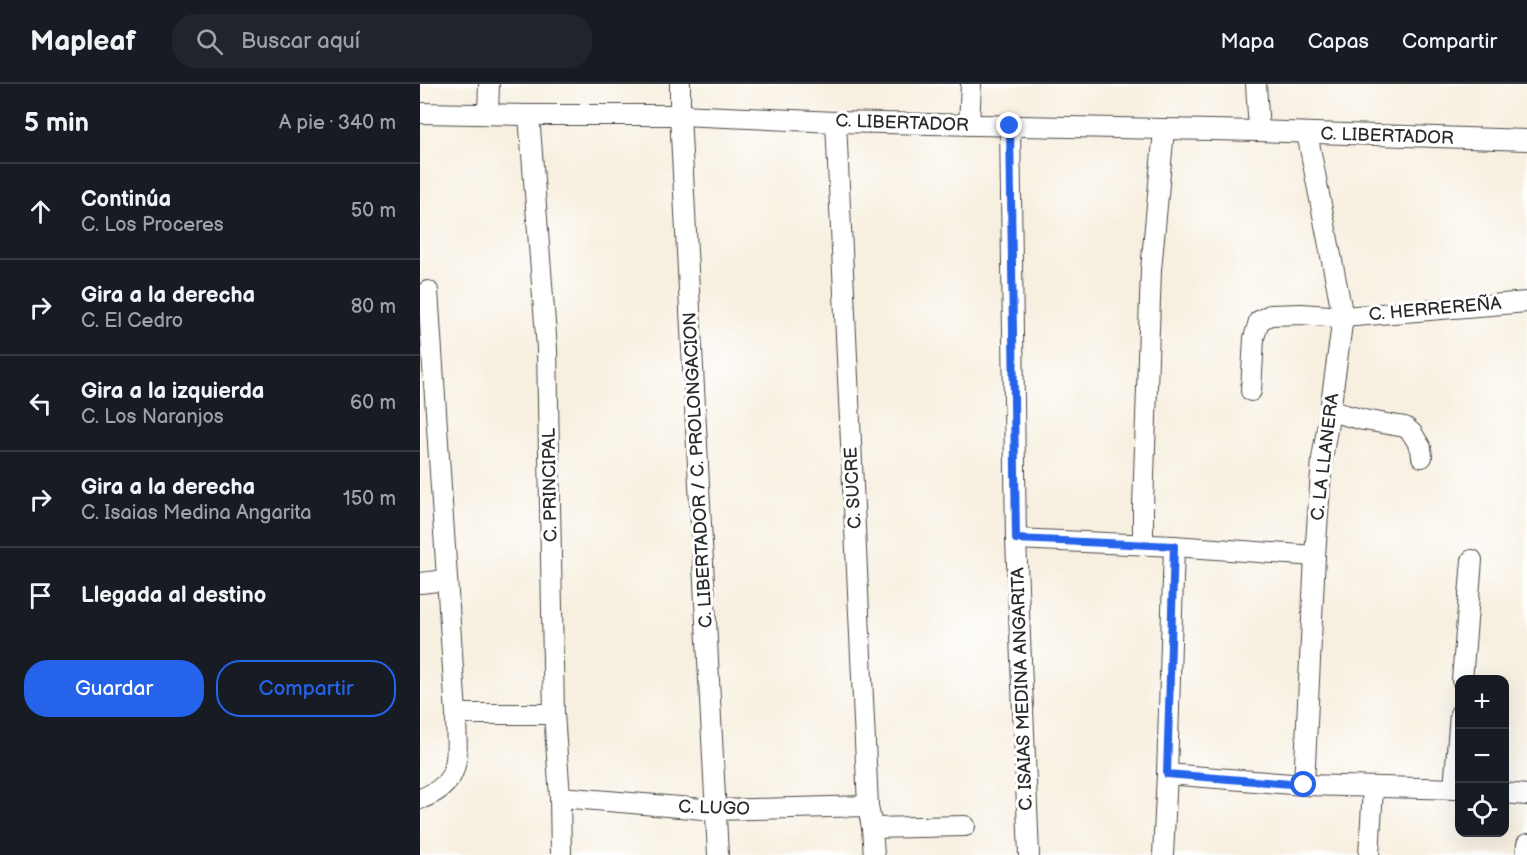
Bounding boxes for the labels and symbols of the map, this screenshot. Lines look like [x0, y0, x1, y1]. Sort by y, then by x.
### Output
street label: C. LIBERTADOR [835, 110, 969, 136]
route end [996, 112, 1022, 138]
street label: C. LIBERTADOR [1320, 123, 1454, 149]
street label: C. HERREREÑA [1368, 292, 1502, 325]
street label: C. LIBERTADOR / C. PROLONGACION [679, 311, 717, 629]
street label: C. LA LLANERA [1307, 392, 1343, 522]
street label: C. PRINCIPAL [538, 427, 561, 542]
street label: C. SUCRE [840, 446, 866, 530]
street label: C. ISAIAS MEDINA ANGARITA [1007, 567, 1037, 811]
route start [1290, 771, 1316, 797]
street label: C. LUGO [678, 796, 750, 820]

